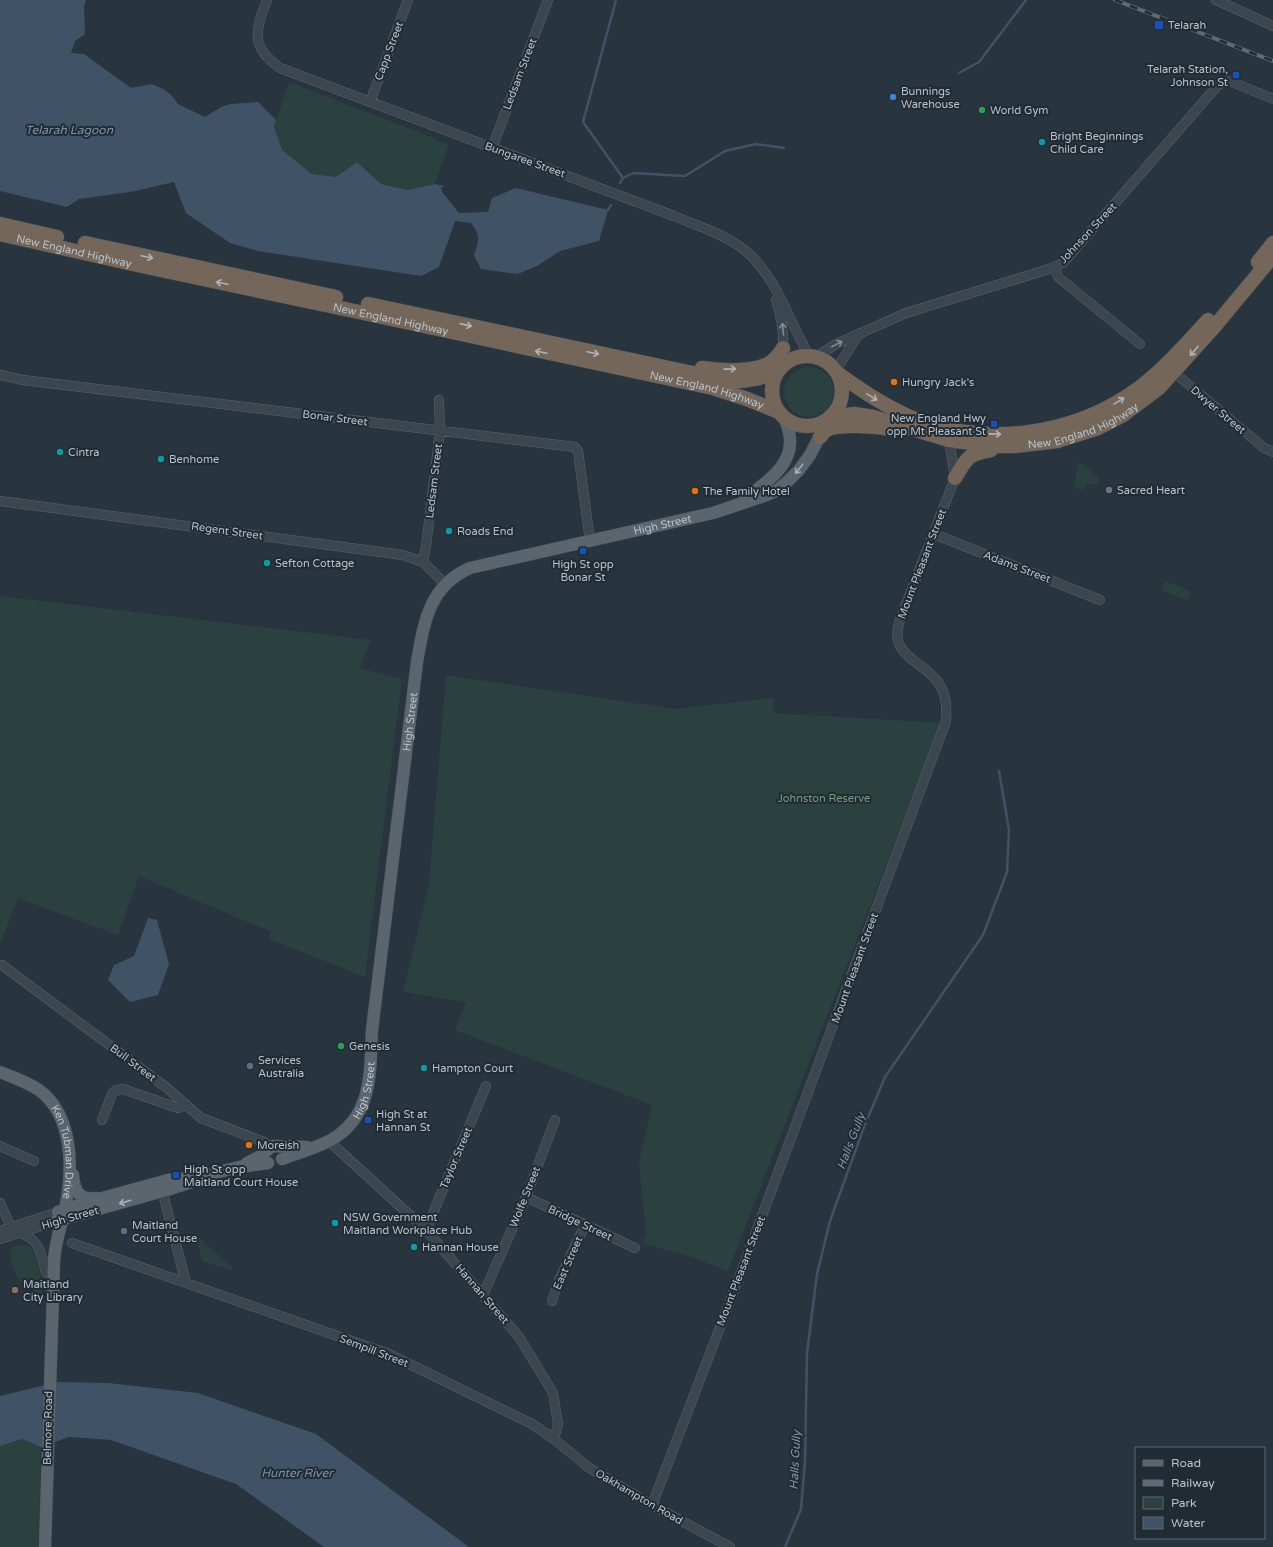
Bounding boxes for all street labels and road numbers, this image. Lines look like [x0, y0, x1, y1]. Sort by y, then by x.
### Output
street label: Capp Street [372, 20, 406, 82]
street label: Ledsam Street [500, 36, 540, 112]
street label: Bungaree Street [483, 139, 567, 181]
street label: Johnson Street [1057, 200, 1119, 266]
street label: New England Highway [15, 231, 133, 270]
street label: New England Highway [332, 300, 450, 338]
street label: New England Highway [649, 368, 766, 412]
street label: Dwyer Street [1188, 383, 1248, 437]
street label: New England Highway [1027, 399, 1141, 451]
street label: Bonar Street [302, 408, 368, 428]
street label: Ledsam Street [423, 443, 445, 519]
street label: Mount Pleasant Street [895, 507, 949, 621]
street label: High Street [632, 512, 693, 537]
street label: Regent Street [190, 520, 264, 542]
street label: Adams Street [982, 548, 1052, 586]
street label: High Street [400, 692, 420, 752]
street label: Mount Pleasant Street [829, 911, 881, 1025]
street label: Bull Street [108, 1042, 158, 1084]
street label: High Street [350, 1061, 377, 1121]
street label: Ken Tubman Drive [49, 1102, 76, 1200]
street label: Taylor Street [437, 1125, 475, 1191]
street label: Wolfe Street [507, 1165, 543, 1229]
street label: Bridge Street [546, 1203, 614, 1243]
street label: High Street [40, 1204, 100, 1232]
street label: Mount Pleasant Street [714, 1214, 768, 1328]
street label: East Street [550, 1234, 586, 1292]
street label: Hannan Street [452, 1261, 512, 1327]
street label: Sempill Street [338, 1332, 410, 1370]
street label: Belmore Road [41, 1391, 55, 1465]
street label: Oakhampton Road [593, 1467, 685, 1527]

